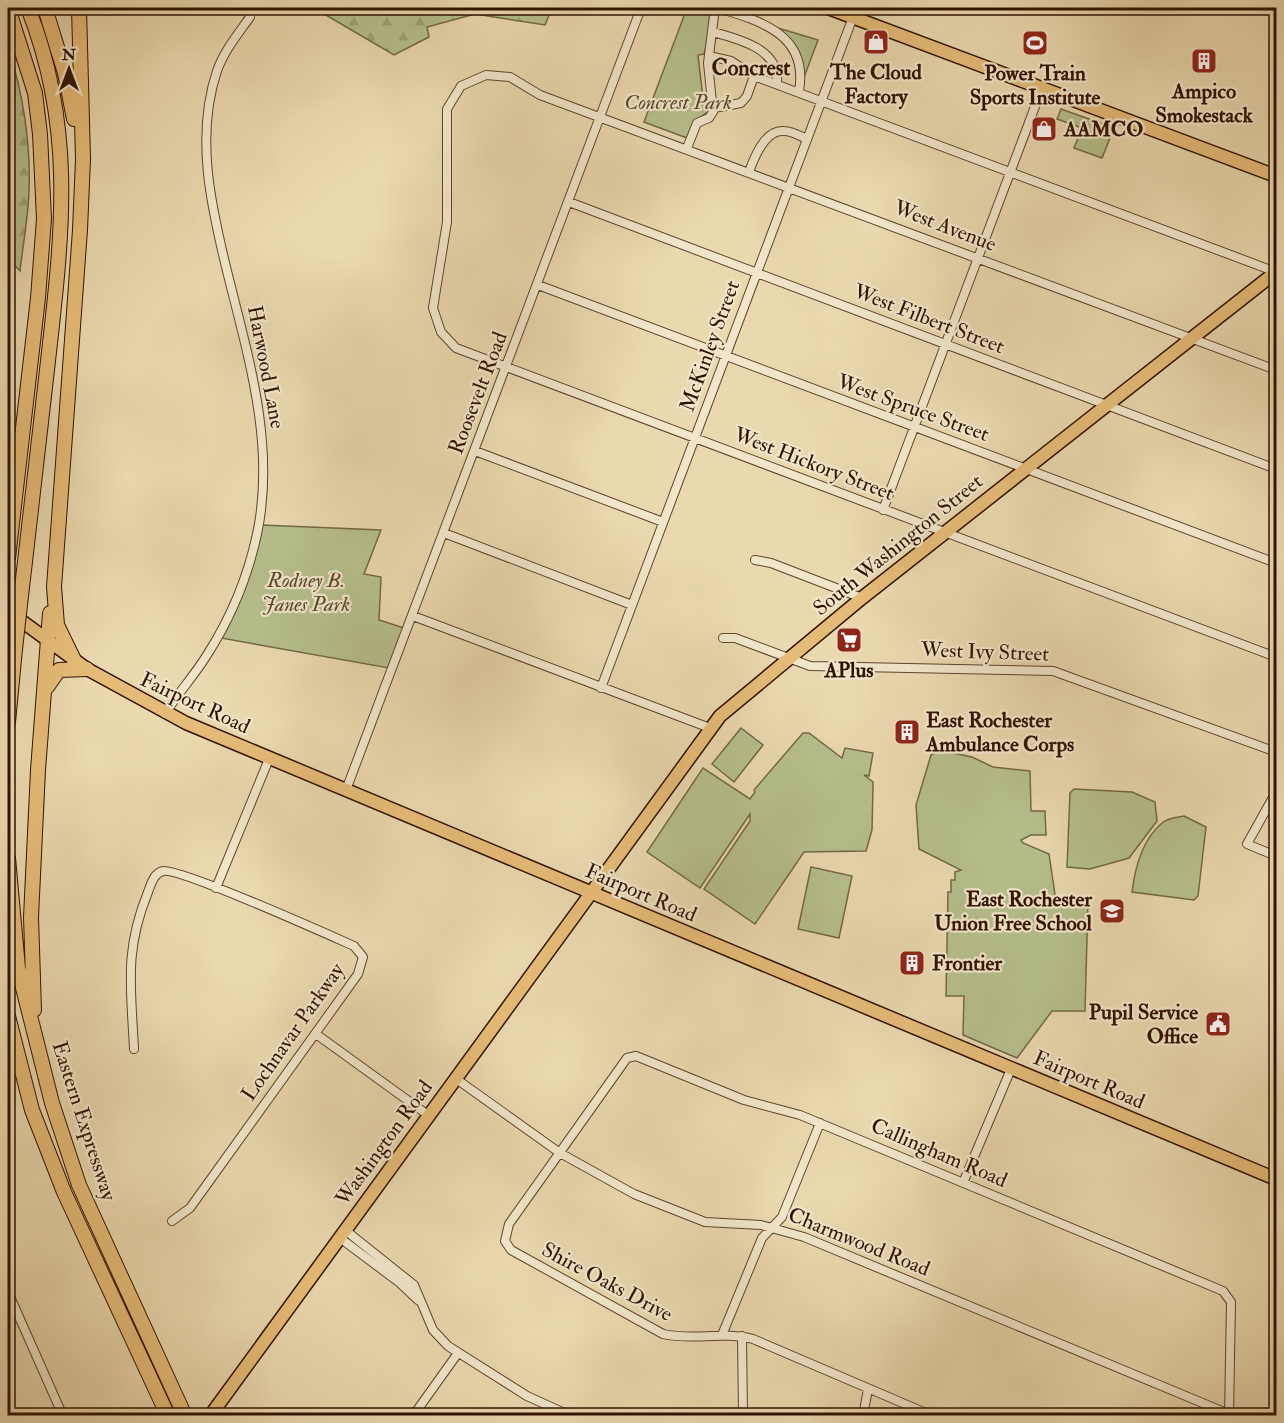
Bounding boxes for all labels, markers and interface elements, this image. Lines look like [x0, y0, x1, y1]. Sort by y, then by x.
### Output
shop icon: The Cloud Factory [861, 27, 891, 57]
sports icon: Power Train Sports Institute [1020, 28, 1050, 58]
north arrow [39, 39, 99, 99]
text: N [61, 45, 77, 65]
building icon: Ampico Smokestack [1189, 46, 1219, 76]
district label: Concrest [712, 54, 791, 82]
place label: The Cloud Factory [829, 59, 923, 110]
place label: Power Train Sports Institute [970, 60, 1101, 111]
place label: Ampico Smokestack [1155, 78, 1254, 129]
park label: Concrest Park [624, 89, 732, 116]
shop icon: AAMCO [1029, 114, 1059, 144]
place label: AAMCO [1063, 116, 1143, 143]
street label: West Avenue [889, 194, 1000, 258]
street label: McKinley Street [674, 276, 746, 415]
street label: West Filbert Street [849, 277, 1008, 360]
street label: Harwood Lane [241, 303, 291, 431]
street label: Roosevelt Road [442, 327, 514, 458]
street label: West Spruce Street [832, 368, 993, 448]
street label: West Hickory Street [729, 421, 898, 507]
street label: South Washington Street [808, 468, 988, 622]
park label: Rodney B. Janes Park [262, 567, 350, 618]
supermarket icon: APlus [834, 625, 864, 655]
street label: West Ivy Street [919, 636, 1050, 668]
place label: APlus [824, 657, 874, 684]
street label: Fairport Road [136, 666, 255, 741]
place label: East Rochester Ambulance Corps [925, 707, 1074, 758]
building icon: East Rochester Ambulance Corps [892, 717, 922, 747]
street label: Fairport Road [581, 857, 701, 929]
place label: East Rochester Union Free School [934, 886, 1093, 937]
school or university icon: East Rochester Union Free School [1097, 896, 1127, 926]
building icon: Frontier [897, 948, 927, 978]
place label: Frontier [932, 950, 1003, 977]
street label: Lochnavar Parkway [235, 957, 351, 1106]
place label: Pupil Service Office [1089, 999, 1198, 1050]
public building icon: Pupil Service Office [1203, 1009, 1233, 1039]
street label: Eastern Expressway [45, 1038, 123, 1205]
street label: Fairport Road [1029, 1044, 1149, 1116]
street label: Washington Road [329, 1074, 439, 1212]
street label: Callingham Road [867, 1112, 1012, 1194]
street label: Charmwood Road [784, 1201, 934, 1283]
street label: Shire Oaks Drive [537, 1236, 677, 1328]

